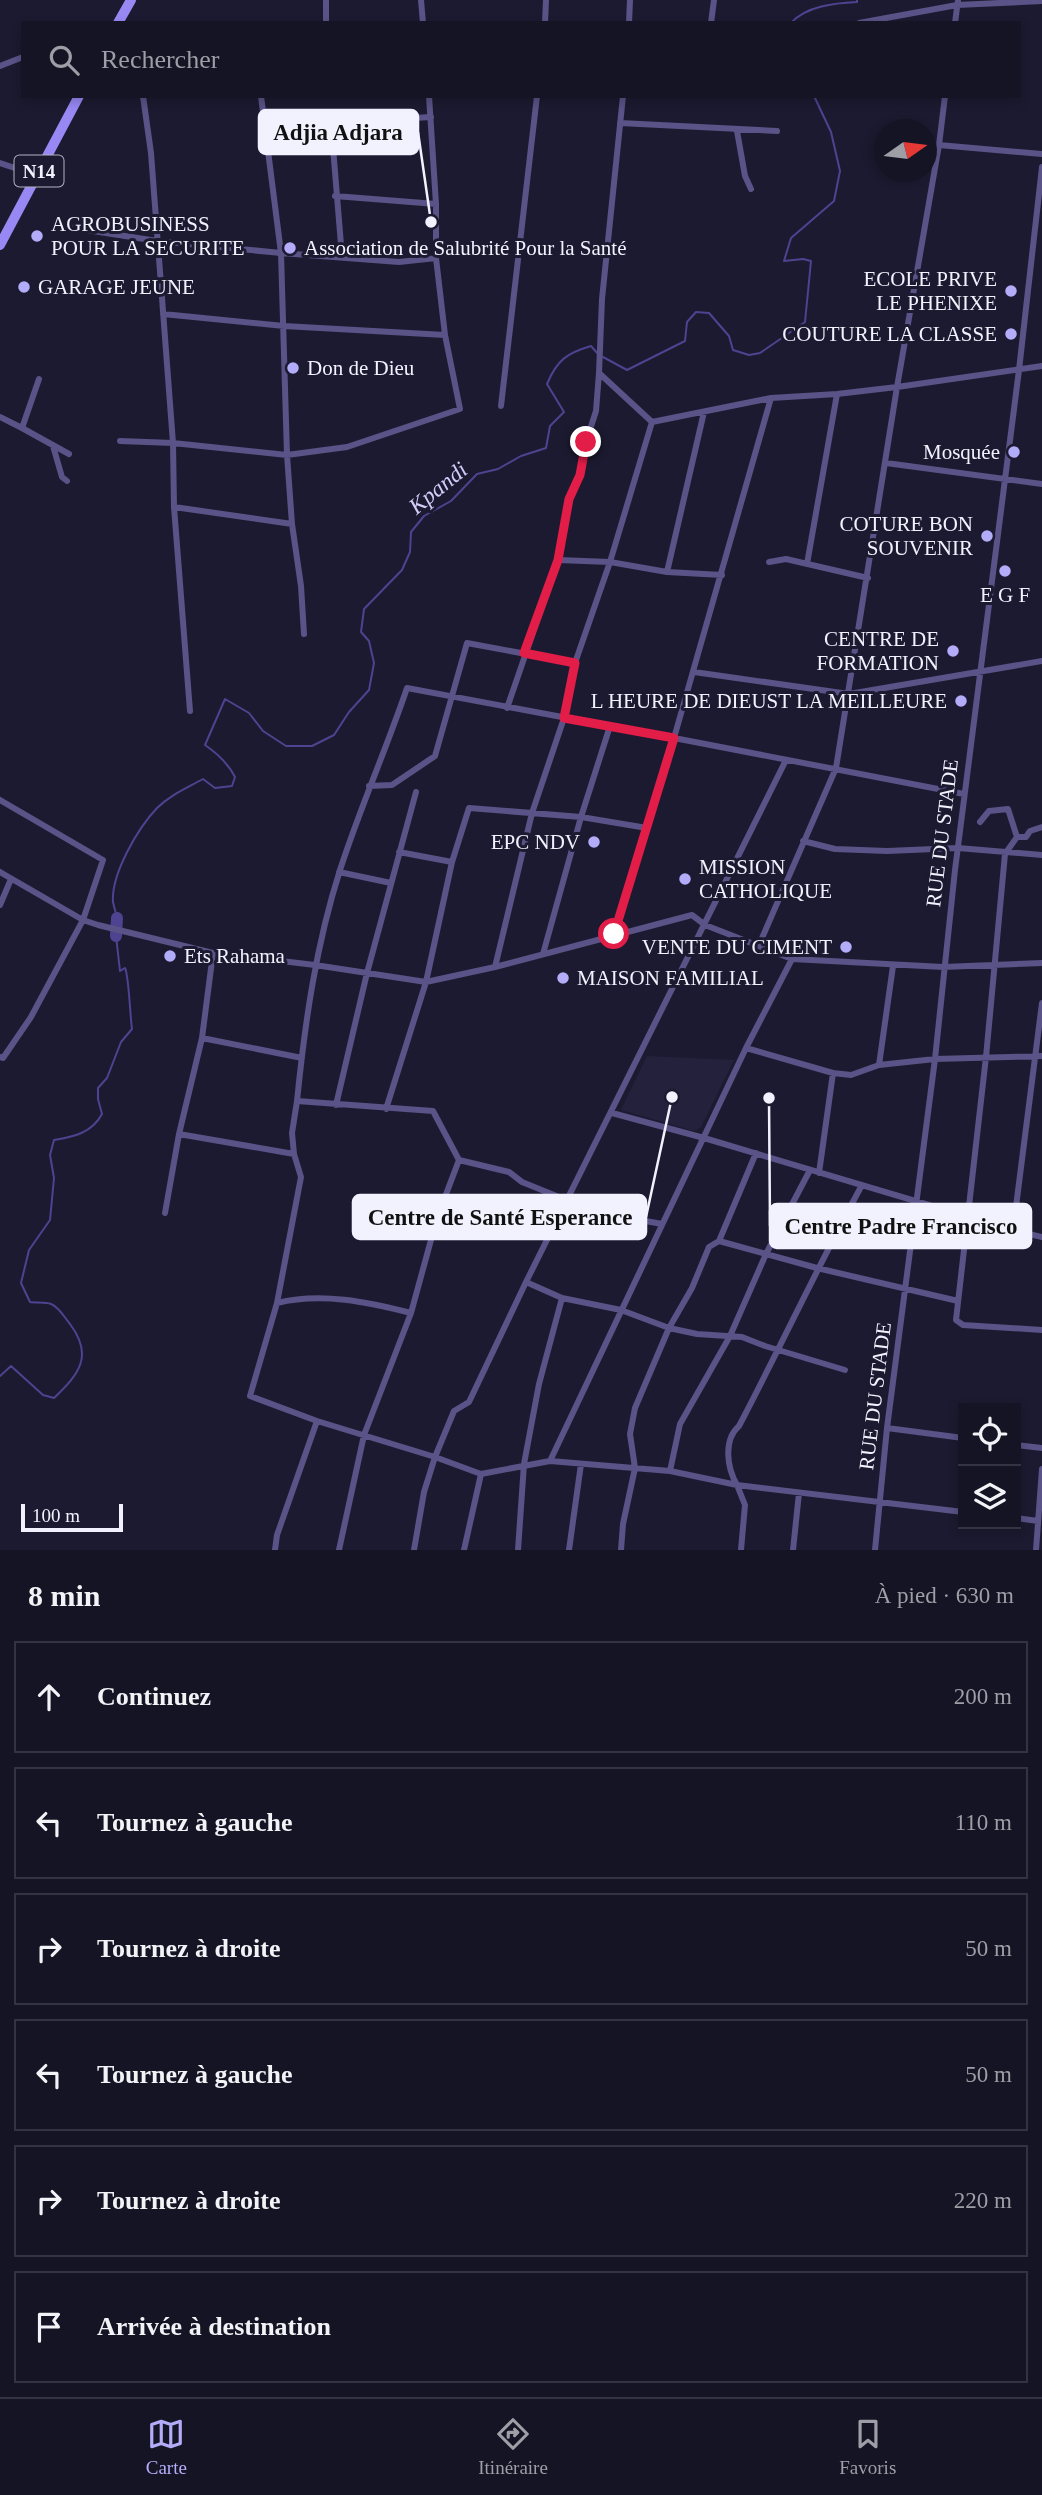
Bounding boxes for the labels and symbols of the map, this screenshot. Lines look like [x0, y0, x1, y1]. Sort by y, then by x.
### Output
callout: Adjia Adjara [259, 110, 418, 154]
north arrow [874, 119, 937, 182]
text: Adjia Adjara [273, 120, 403, 145]
road number: N14 [14, 155, 64, 186]
place label: AGROBUSINESS POUR LA SECURITE [51, 212, 245, 260]
marker: AGROBUSINESS POUR LA SECURITE [29, 228, 45, 244]
place label: Association de Salubrité Pour la Santé [304, 236, 627, 260]
marker: Association de Salubrité Pour la Santé [282, 240, 298, 256]
place label: ECOLE PRIVE LE PHENIXE [863, 267, 997, 315]
place label: GARAGE JEUNE [38, 275, 195, 299]
marker: GARAGE JEUNE [16, 279, 32, 295]
marker: ECOLE PRIVE LE PHENIXE [1003, 283, 1019, 299]
place label: COUTURE LA CLASSE [782, 322, 997, 346]
marker: COUTURE LA CLASSE [1003, 326, 1019, 342]
place label: Don de Dieu [307, 356, 415, 380]
marker: Don de Dieu [285, 360, 301, 376]
route end [570, 426, 601, 457]
place label: Mosquée [923, 440, 1000, 464]
marker: Mosquée [1006, 444, 1022, 460]
water label: Kpandi [403, 457, 472, 520]
place label: COTURE BON SOUVENIR [839, 512, 973, 560]
marker: COTURE BON SOUVENIR [979, 528, 995, 544]
marker: E G F [997, 563, 1013, 579]
place label: E G F [980, 583, 1030, 607]
place label: CENTRE DE FORMATION [816, 627, 939, 675]
marker: CENTRE DE FORMATION [945, 643, 961, 659]
place label: L HEURE DE DIEUST LA MEILLEURE [591, 689, 947, 713]
marker: L HEURE DE DIEUST LA MEILLEURE [953, 693, 969, 709]
street label: RUE DU STADE [921, 758, 963, 908]
place label: EPC NDV [491, 830, 580, 854]
marker: EPC NDV [586, 834, 602, 850]
place label: MISSION CATHOLIQUE [699, 855, 832, 903]
marker: MISSION CATHOLIQUE [677, 871, 693, 887]
route start [598, 918, 629, 949]
place label: VENTE DU CIMENT [642, 935, 832, 959]
marker: VENTE DU CIMENT [838, 939, 854, 955]
place label: Ets Rahama [184, 944, 286, 968]
marker: Ets Rahama [162, 948, 178, 964]
place label: MAISON FAMILIAL [577, 966, 764, 990]
marker: MAISON FAMILIAL [555, 970, 571, 986]
callout: Centre de Santé Esperance [353, 1195, 646, 1239]
callout: Centre Padre Francisco [770, 1204, 1031, 1248]
text: Centre de Santé Esperance [368, 1205, 632, 1230]
text: Centre Padre Francisco [785, 1214, 1017, 1239]
street label: RUE DU STADE [854, 1321, 896, 1471]
scale bar [21, 1501, 122, 1533]

